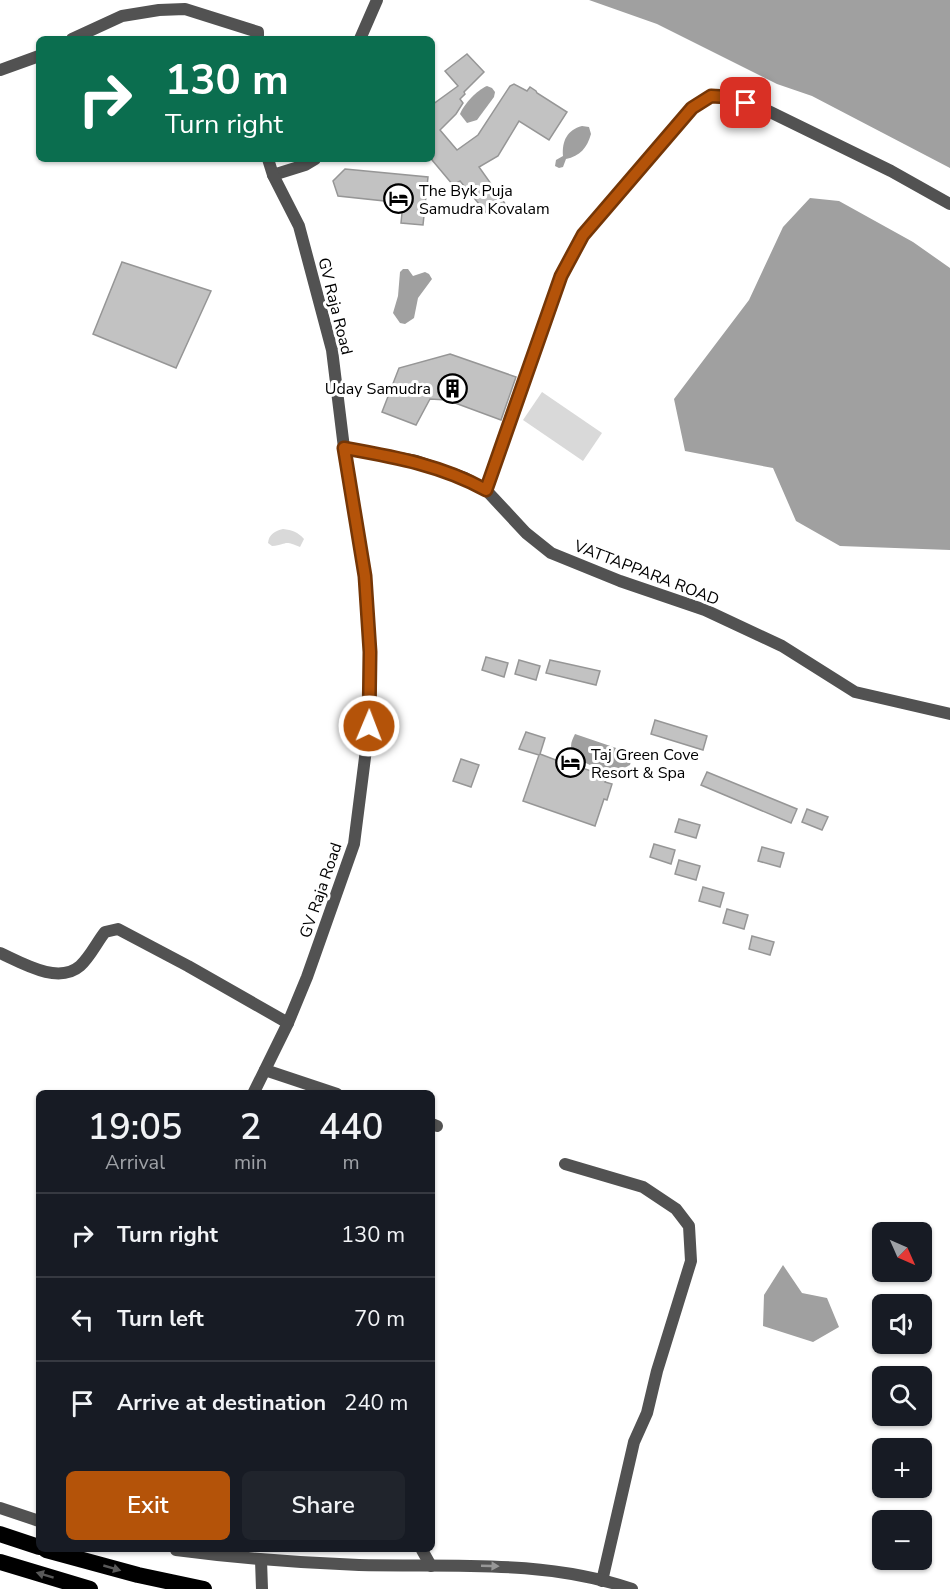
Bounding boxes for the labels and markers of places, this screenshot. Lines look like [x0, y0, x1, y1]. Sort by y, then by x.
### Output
pin [720, 77, 771, 128]
place label: The Byk Puja Samudra Kovalam [419, 180, 550, 220]
hotel icon: The Byk Puja Samudra Kovalam [382, 183, 414, 215]
building icon: Uday Samudra [436, 372, 468, 404]
place label: Uday Samudra [325, 378, 431, 400]
place label: Taj Green Cove Resort & Spa [591, 744, 699, 784]
hotel icon: Taj Green Cove Resort & Spa [554, 747, 586, 779]

